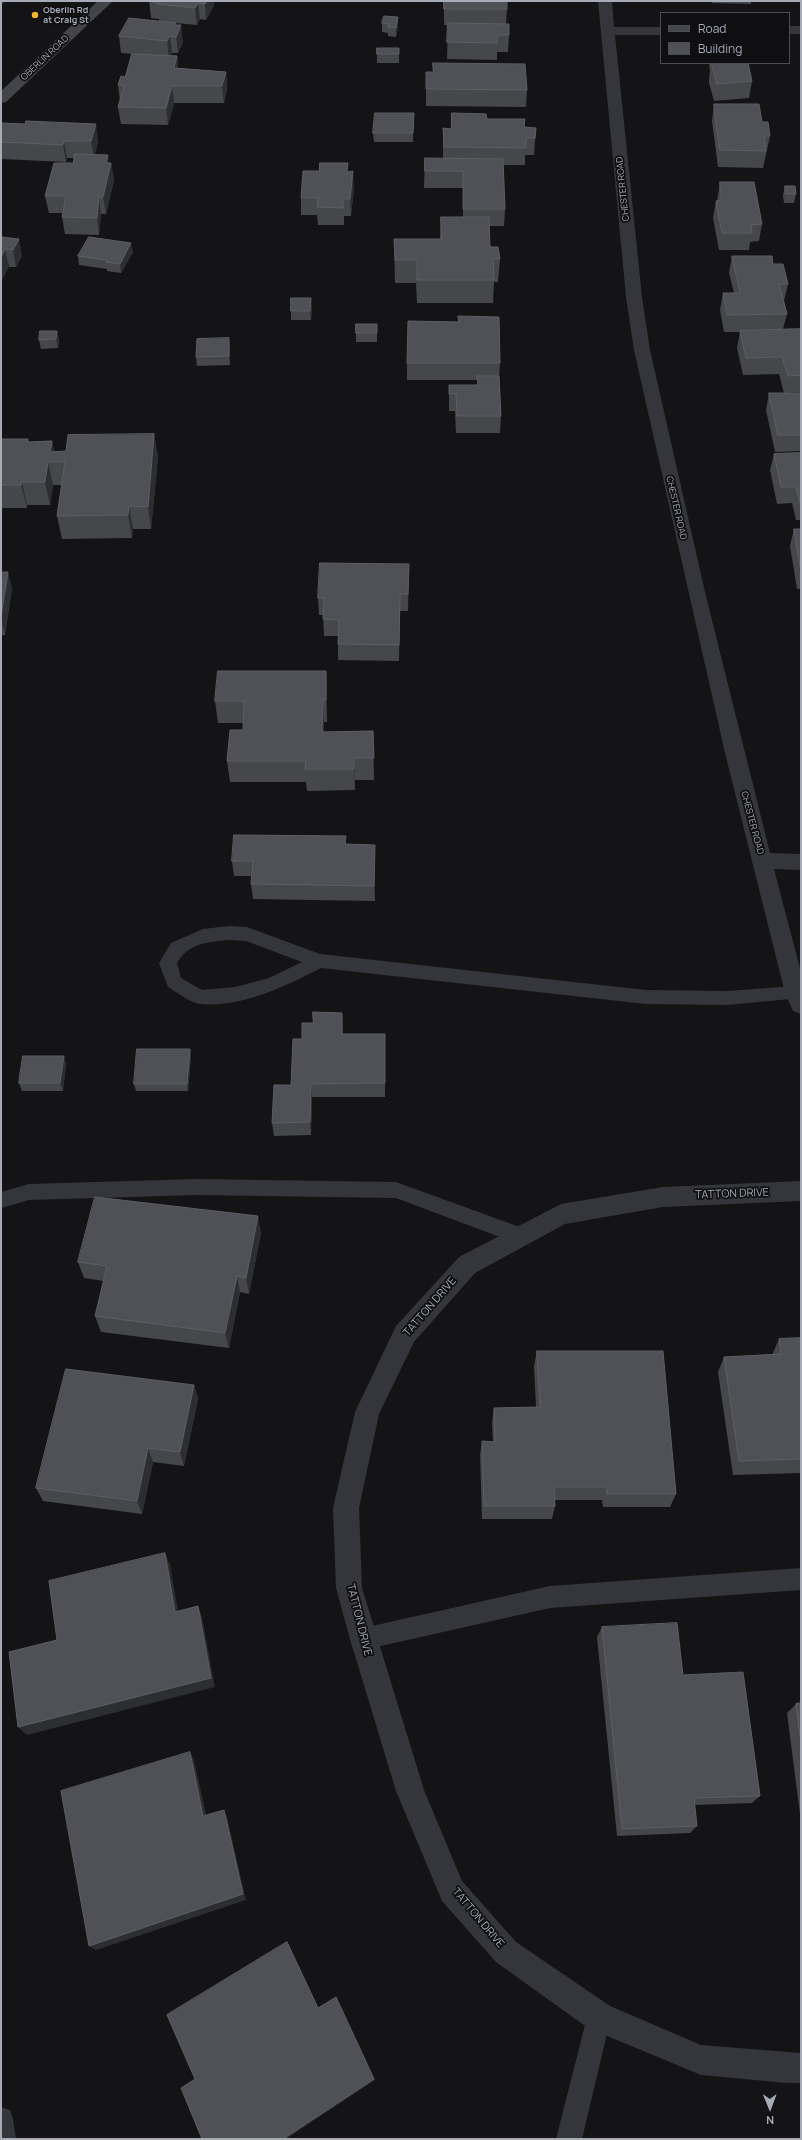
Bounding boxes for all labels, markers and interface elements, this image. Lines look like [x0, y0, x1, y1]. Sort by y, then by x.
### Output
place label: Oberlin Rd at Craig St [43, 5, 89, 26]
marker: Oberlin Rd at Craig St [30, 10, 40, 20]
legend [660, 12, 790, 64]
text: Road [698, 20, 726, 37]
street label: OBERLIN ROAD [19, 33, 71, 83]
text: Building [698, 40, 742, 57]
street label: CHESTER ROAD [614, 156, 632, 222]
street label: CHESTER ROAD [663, 475, 689, 541]
street label: CHESTER ROAD [738, 790, 766, 856]
street label: TATTON DRIVE [695, 1186, 769, 1202]
street label: TATTON DRIVE [401, 1275, 459, 1339]
street label: TATTON DRIVE [344, 1583, 374, 1657]
street label: TATTON DRIVE [449, 1885, 507, 1951]
north arrow [750, 2088, 790, 2128]
text: N [766, 2113, 774, 2128]

